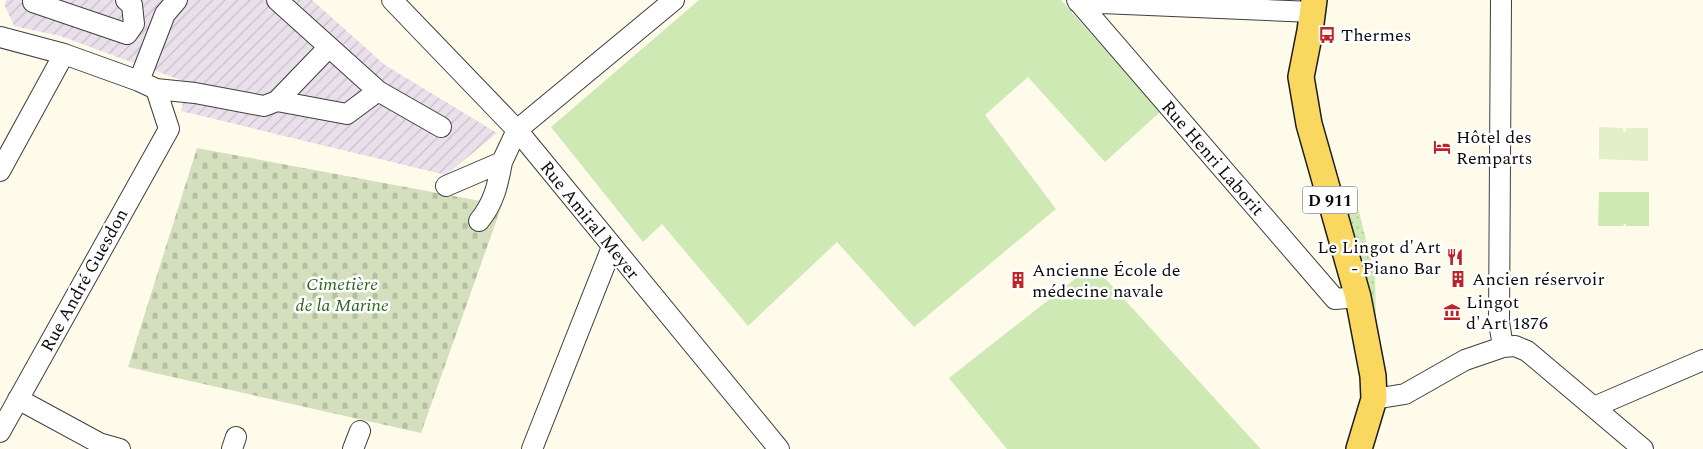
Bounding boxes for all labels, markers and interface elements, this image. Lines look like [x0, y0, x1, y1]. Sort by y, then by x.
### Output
place label: Thermes [1341, 22, 1411, 49]
bus stop icon: Thermes [1317, 25, 1337, 45]
street label: Rue Henri Laborit [1155, 95, 1271, 222]
place label: Hôtel des Remparts [1456, 124, 1532, 172]
hotel icon: Hôtel des Remparts [1432, 137, 1452, 157]
street label: Rue Amiral Meyer [533, 155, 646, 286]
road number: D 911 [1302, 186, 1358, 214]
street label: Rue André Guesdon [34, 204, 135, 357]
place label: Le Lingot d'Art - Piano Bar [1317, 234, 1441, 282]
restaurant icon: Le Lingot d'Art - Piano Bar [1445, 247, 1465, 267]
place label: Ancienne École de médecine navale [1032, 257, 1180, 305]
place label: Ancien réservoir [1472, 266, 1605, 293]
building icon: Ancien réservoir [1448, 269, 1468, 289]
building icon: Ancienne École de médecine navale [1008, 270, 1028, 290]
park label: Cimetière de la Marine [295, 271, 389, 319]
place label: Lingot d'Art 1876 [1466, 289, 1548, 337]
museum icon: Lingot d'Art 1876 [1442, 302, 1462, 322]

